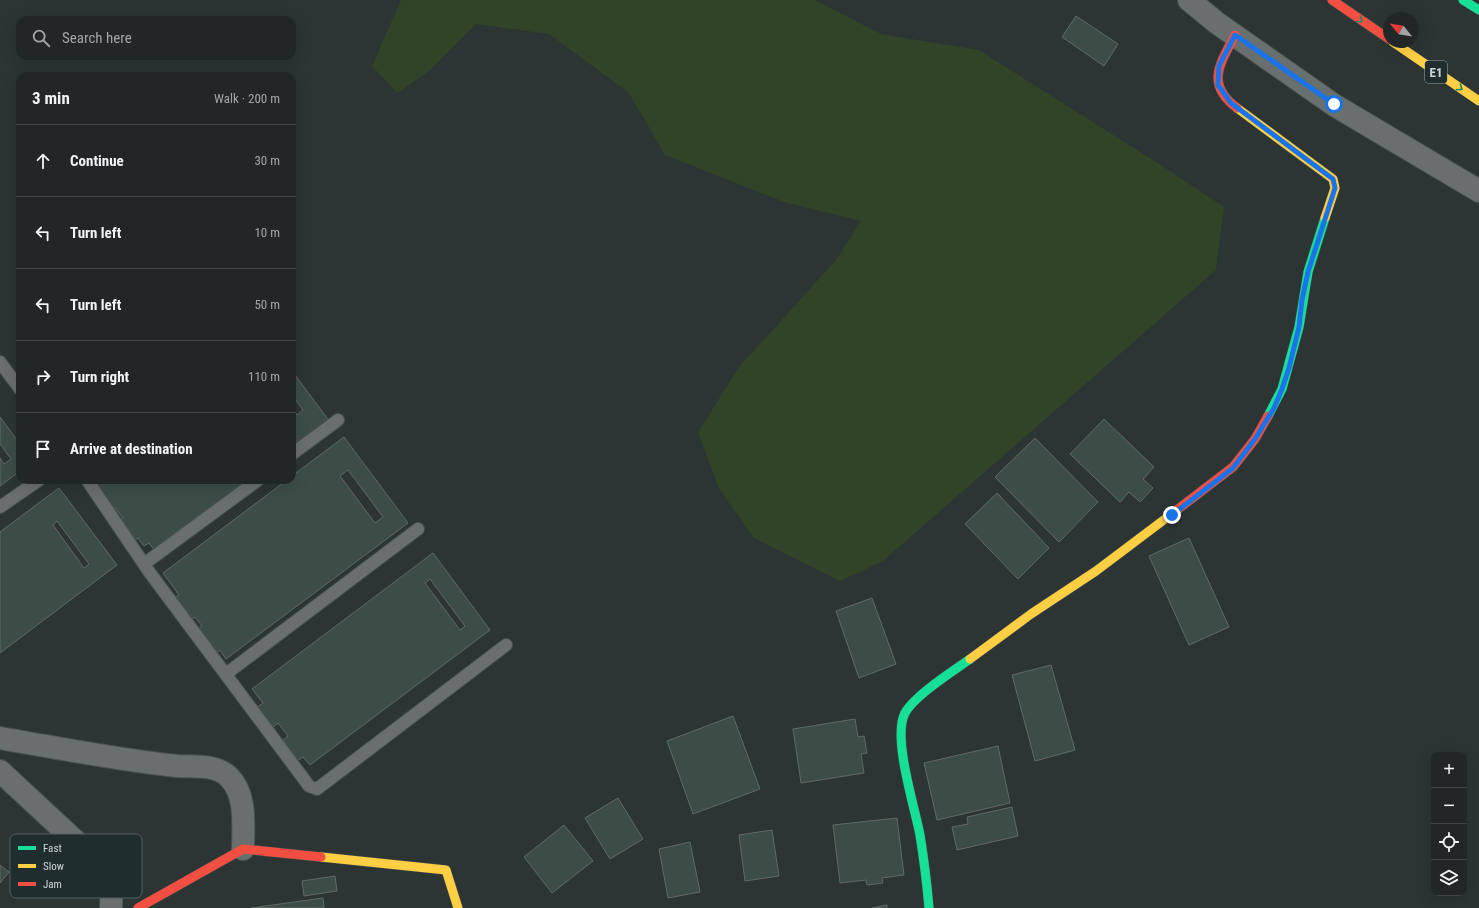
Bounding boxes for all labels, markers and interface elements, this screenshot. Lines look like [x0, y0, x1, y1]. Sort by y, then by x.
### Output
north arrow [1383, 12, 1419, 48]
one-way arrow [1356, 15, 1363, 22]
search box [16, 16, 296, 60]
icon: search [30, 27, 52, 49]
text: Search here [62, 29, 132, 47]
road number: E1 [1425, 61, 1447, 83]
one-way arrow [1455, 83, 1462, 90]
text: 3 min [32, 88, 70, 108]
text: Walk · 200 m [214, 91, 280, 106]
route start [1325, 95, 1343, 113]
icon: ahead [32, 150, 54, 172]
text: Continue [70, 152, 124, 170]
text: 30 m [254, 153, 280, 168]
icon: left [32, 222, 54, 244]
text: Turn left [70, 224, 121, 242]
text: 10 m [254, 225, 280, 240]
icon: left [32, 294, 54, 316]
text: Turn left [70, 296, 121, 314]
text: 50 m [254, 297, 280, 312]
icon: right [32, 366, 54, 388]
text: Turn right [70, 368, 129, 386]
text: 110 m [248, 369, 280, 384]
icon: arrive [32, 438, 54, 460]
text: Arrive at destination [70, 440, 193, 458]
route end [1163, 506, 1181, 524]
map controls [1431, 752, 1467, 896]
button: + [1431, 752, 1467, 788]
button: − [1431, 788, 1467, 824]
button: locate [1431, 824, 1467, 860]
legend [10, 834, 142, 898]
text: Fast [43, 842, 62, 855]
text: Slow [43, 860, 64, 873]
button: layers [1431, 860, 1467, 896]
text: Jam [43, 878, 62, 891]

